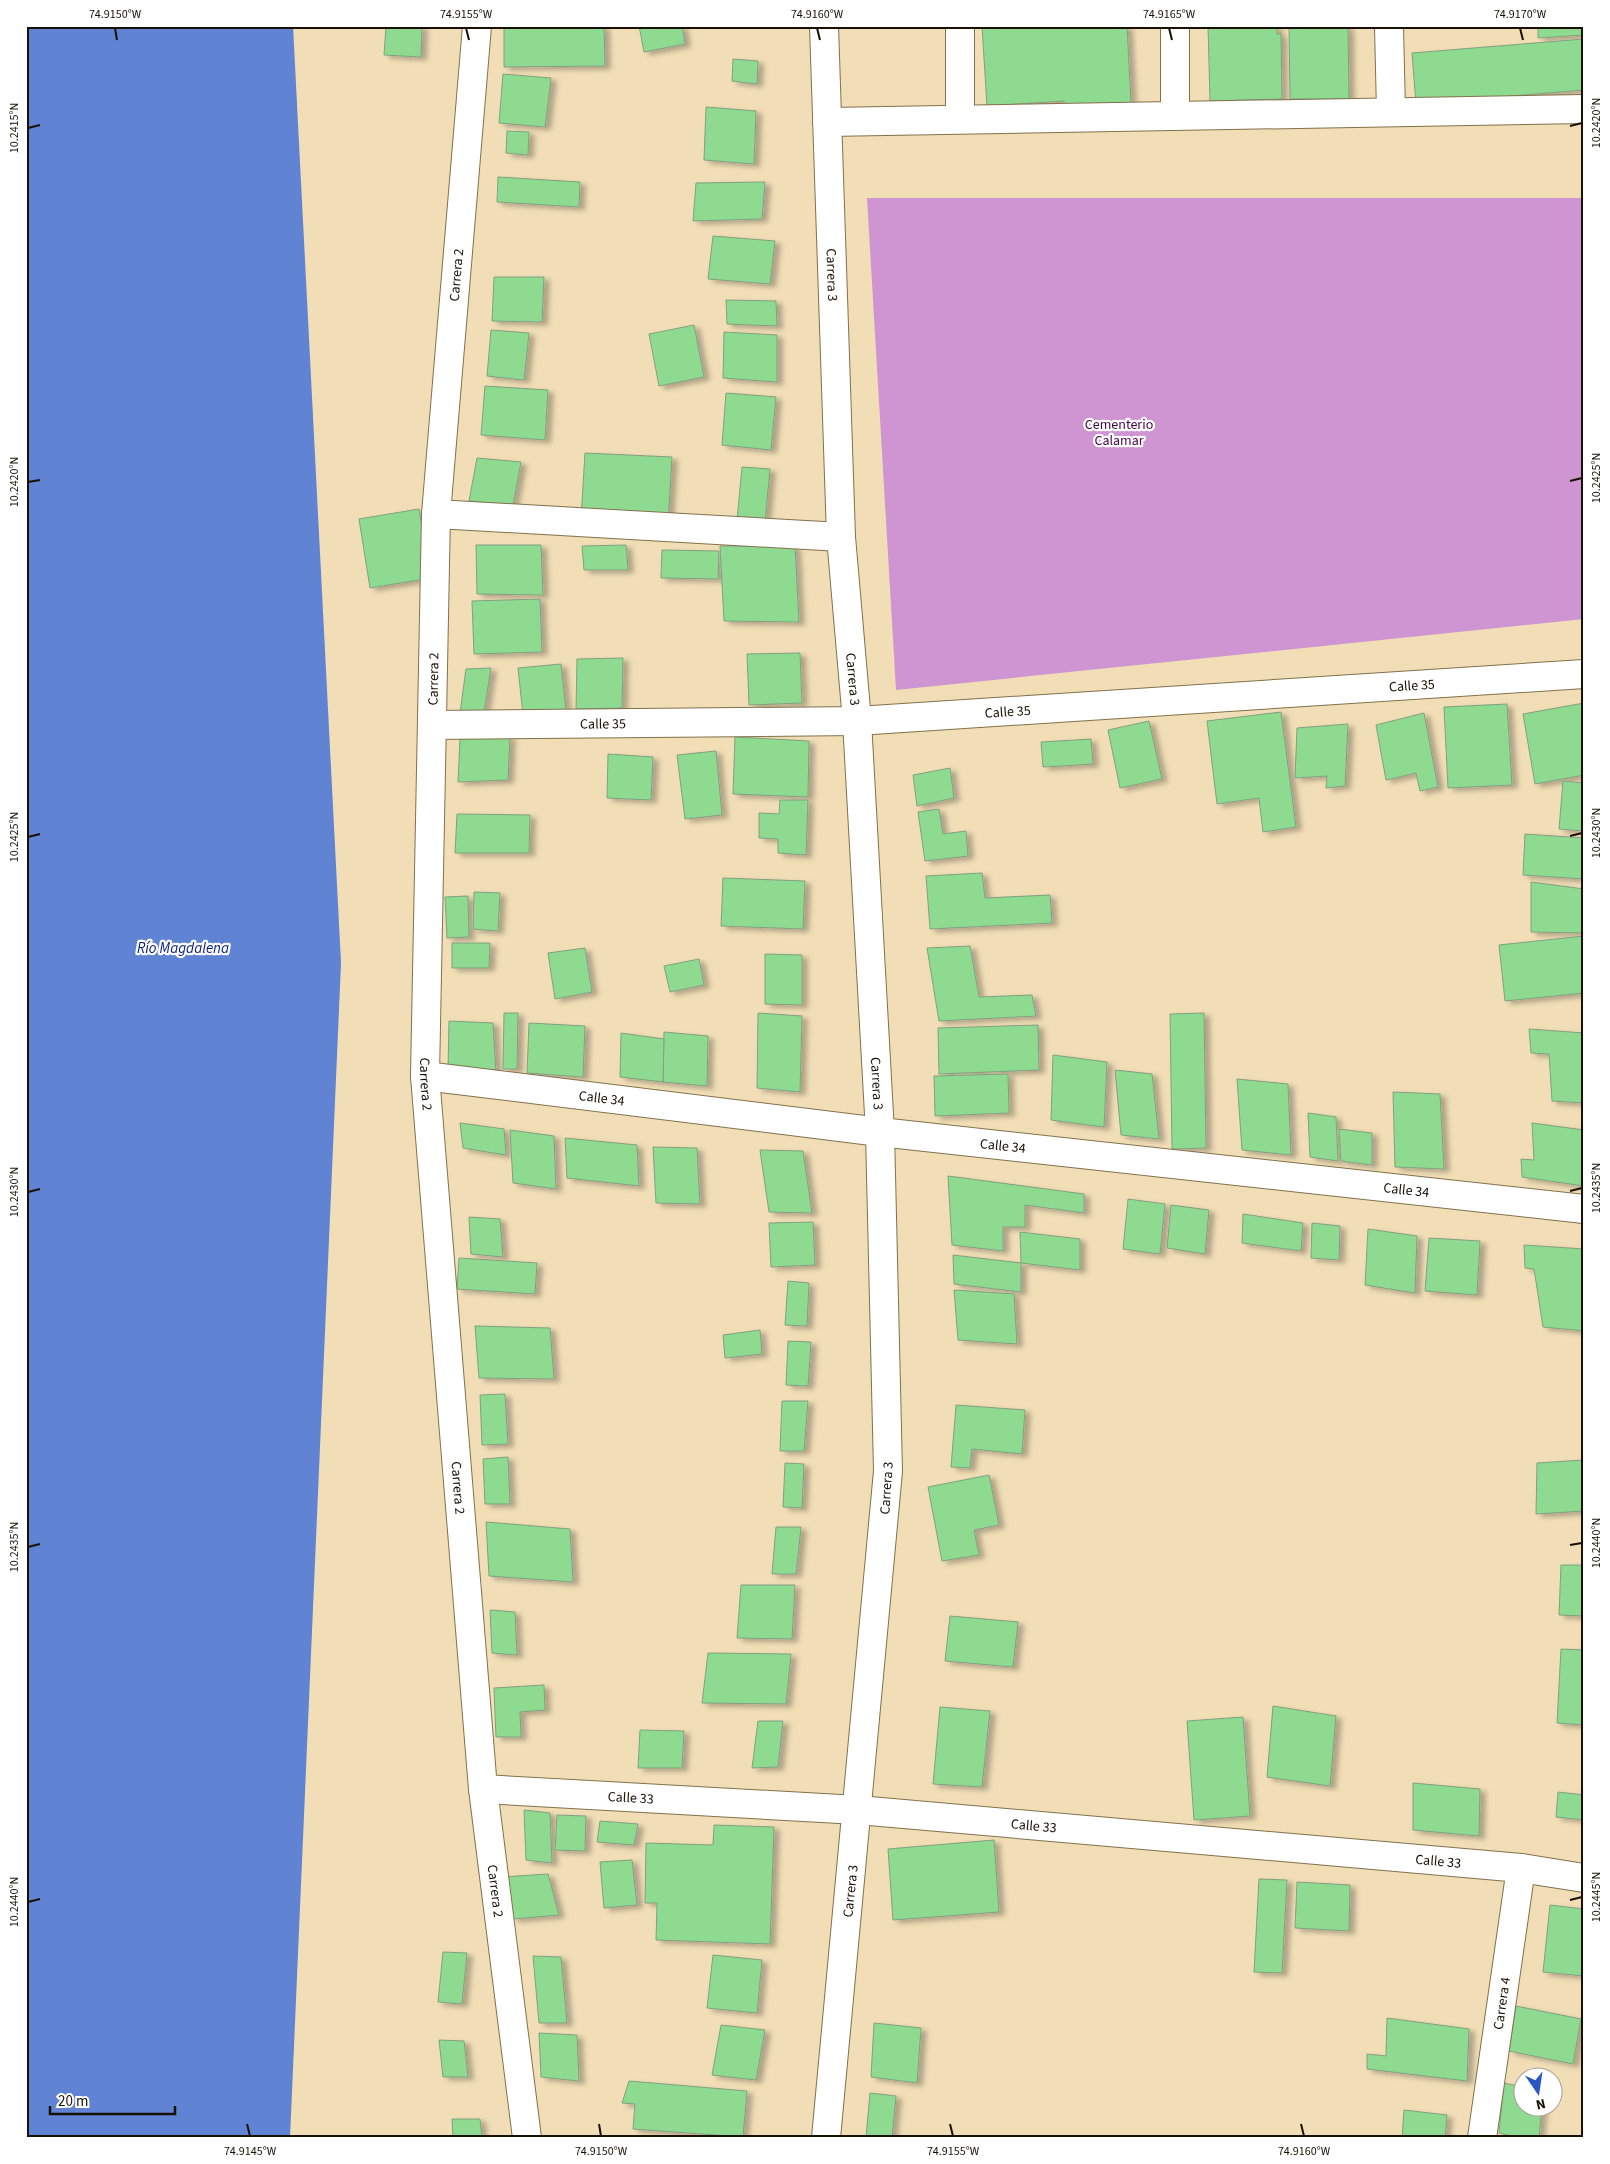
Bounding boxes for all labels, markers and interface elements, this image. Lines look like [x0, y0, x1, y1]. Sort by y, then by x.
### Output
text: 74.9150°W [89, 6, 142, 23]
text: 74.9155°W [440, 6, 493, 23]
text: 74.9160°W [791, 6, 844, 23]
text: 74.9165°W [1143, 6, 1196, 23]
text: 74.9170°W [1494, 6, 1547, 23]
text: 10.2420°N [1588, 98, 1605, 148]
text: 10.2415°N [6, 103, 23, 153]
street label: Carrera 2 [445, 248, 469, 302]
street label: Carrera 3 [820, 248, 842, 302]
park label: Cementerio Calamar [1085, 415, 1153, 451]
text: 10.2425°N [1588, 453, 1605, 503]
text: 10.2420°N [6, 457, 23, 507]
street label: Carrera 2 [424, 652, 444, 706]
street label: Carrera 3 [840, 652, 865, 707]
street label: Calle 35 [1388, 675, 1435, 698]
street label: Calle 35 [984, 701, 1031, 724]
street label: Calle 35 [580, 714, 626, 735]
text: 10.2430°N [1588, 808, 1605, 858]
text: 10.2425°N [6, 812, 23, 862]
water label: Río Magdalena [137, 938, 229, 959]
street label: Carrera 2 [414, 1057, 437, 1111]
street label: Carrera 3 [865, 1057, 888, 1111]
street label: Calle 34 [578, 1086, 626, 1111]
street label: Calle 34 [979, 1134, 1027, 1159]
text: 10.2435°N [1588, 1163, 1605, 1213]
text: 10.2430°N [6, 1167, 23, 1217]
street label: Calle 34 [1382, 1178, 1430, 1203]
street label: Carrera 2 [445, 1461, 470, 1515]
street label: Carrera 3 [875, 1461, 899, 1515]
text: 10.2440°N [1588, 1518, 1605, 1568]
text: 10.2435°N [6, 1522, 23, 1572]
street label: Calle 33 [607, 1787, 654, 1810]
street label: Calle 33 [1010, 1814, 1057, 1838]
street label: Calle 33 [1414, 1850, 1462, 1874]
street label: Carrera 2 [482, 1864, 508, 1919]
street label: Carrera 3 [838, 1864, 864, 1918]
text: 10.2445°N [1588, 1872, 1605, 1922]
text: 10.2440°N [6, 1877, 23, 1927]
street label: Carrera 4 [1489, 1976, 1516, 2031]
north arrow [1512, 2066, 1562, 2116]
scale bar [50, 2084, 175, 2116]
text: 20 m [58, 2091, 88, 2112]
text: N [1534, 2093, 1547, 2114]
text: 74.9145°W [224, 2143, 277, 2160]
text: 74.9150°W [575, 2143, 628, 2160]
text: 74.9155°W [927, 2143, 980, 2160]
text: 74.9160°W [1278, 2143, 1331, 2160]

